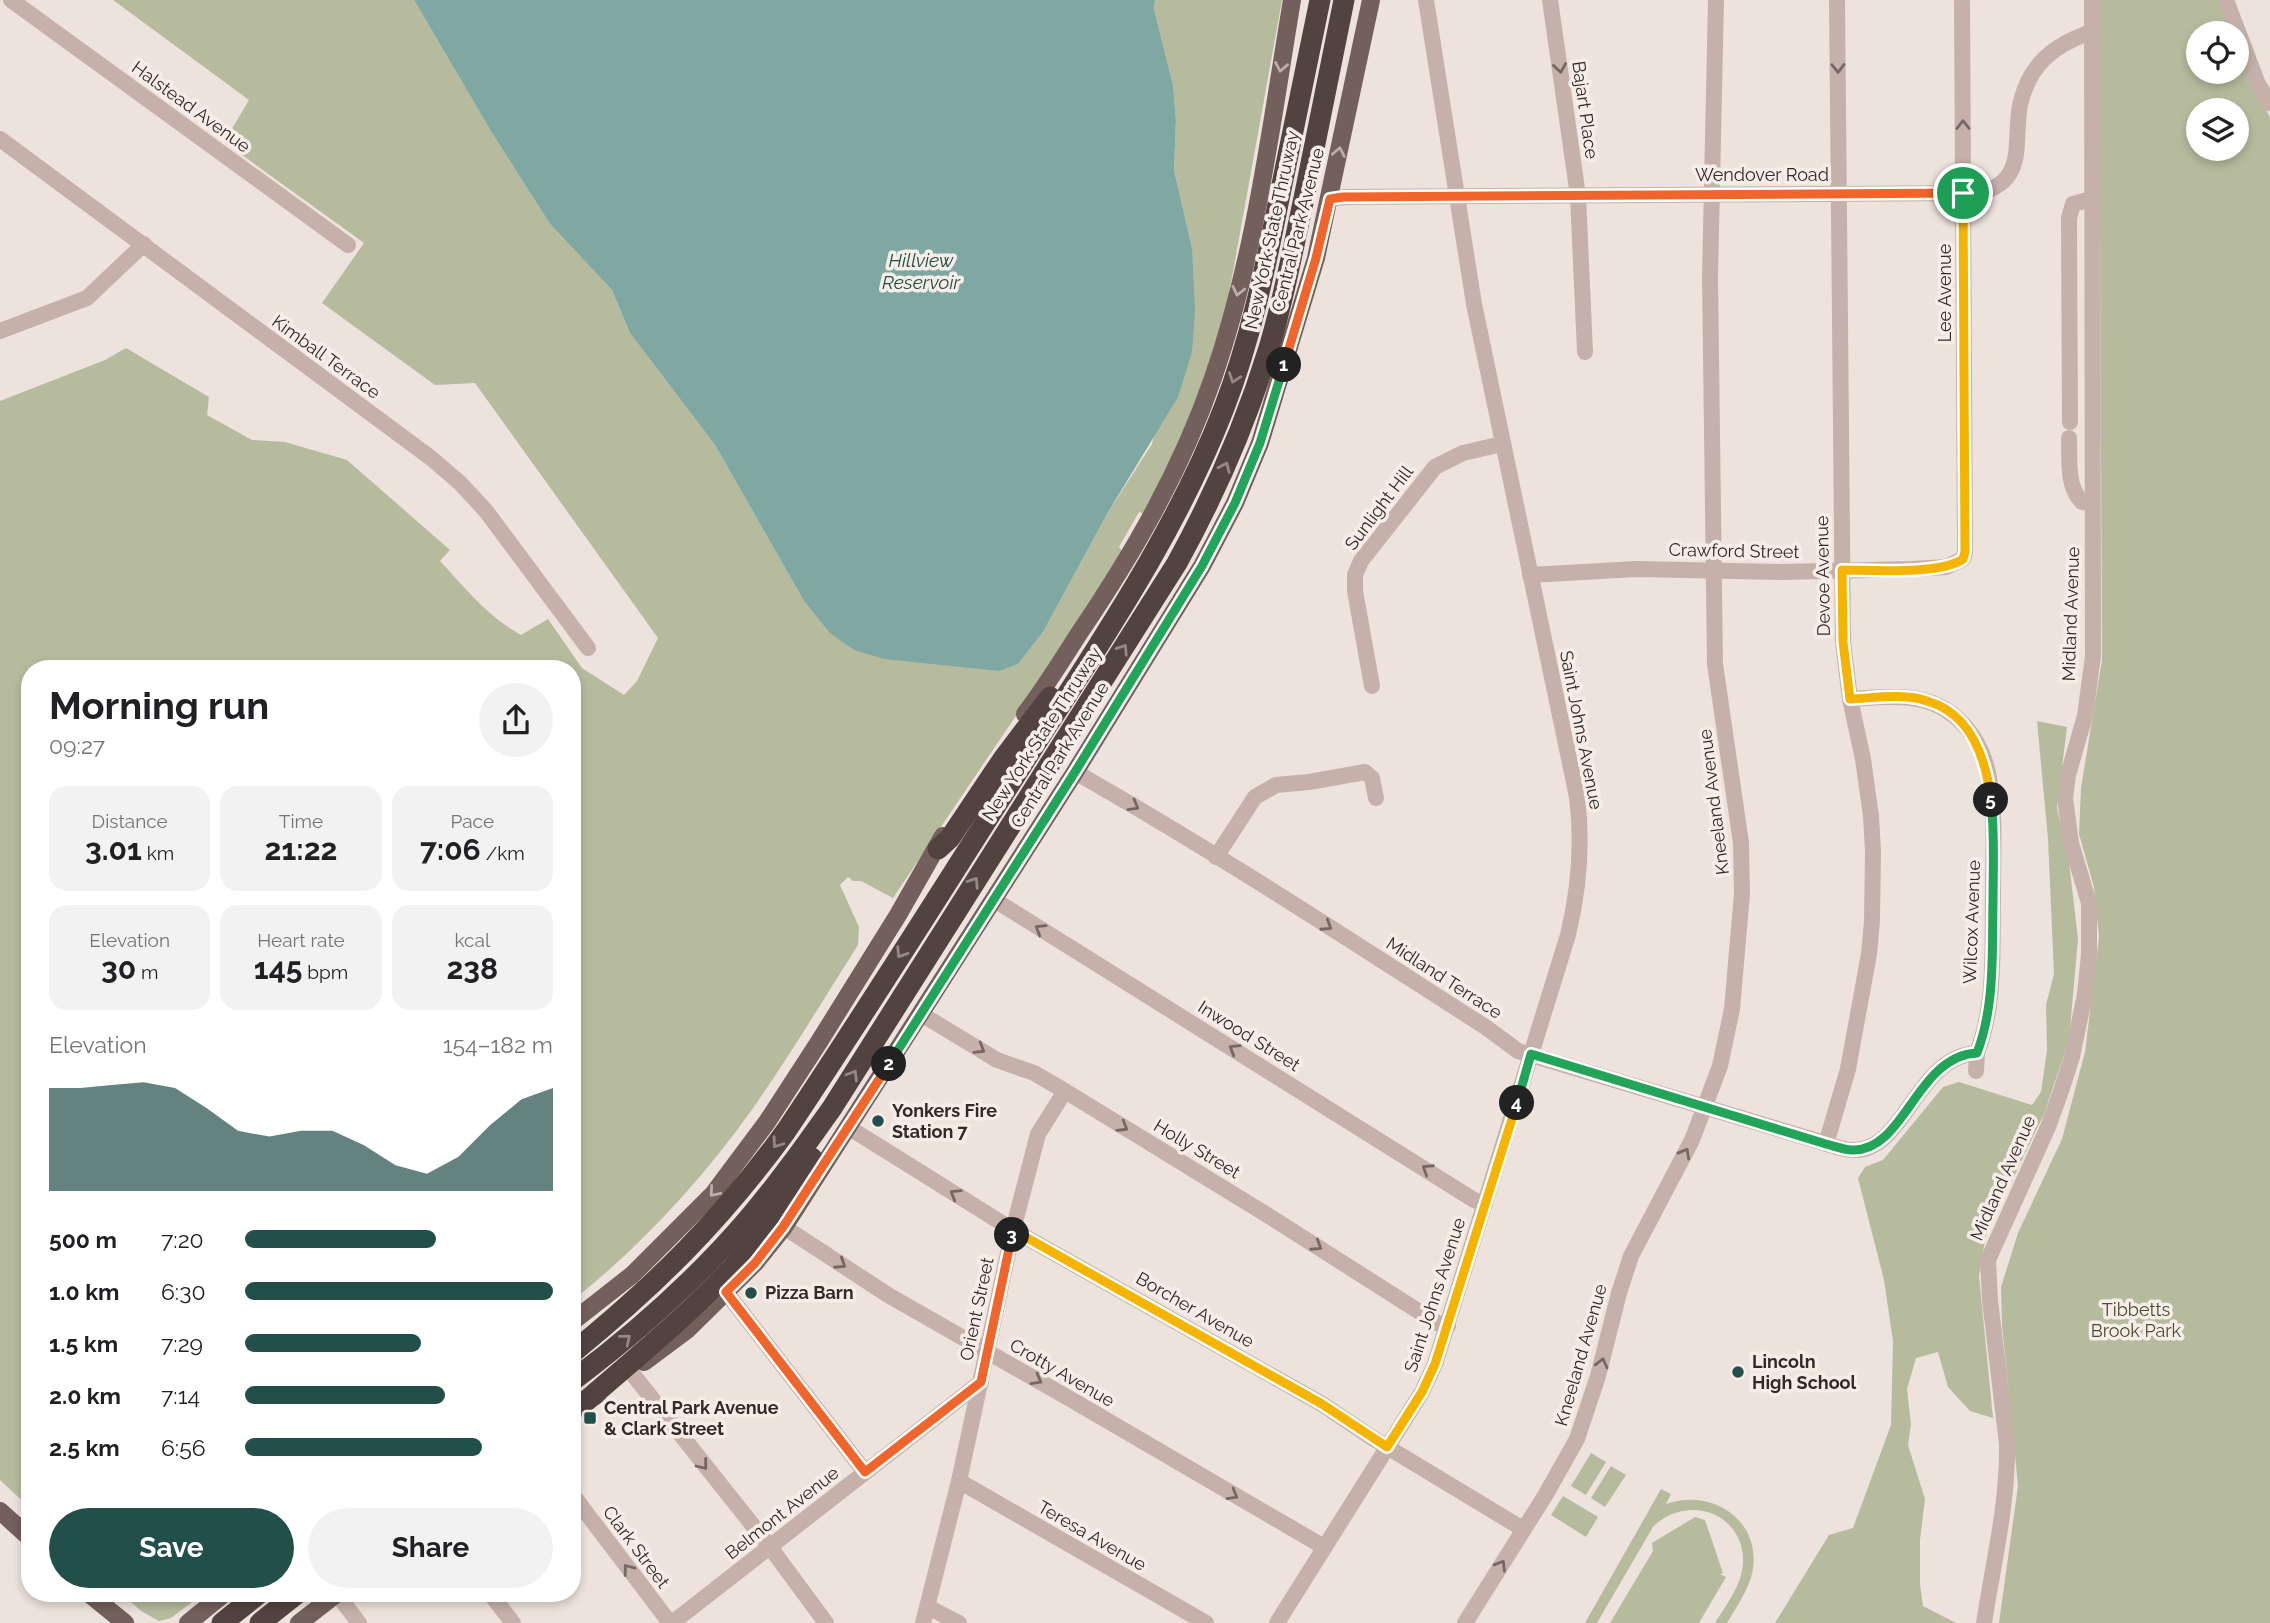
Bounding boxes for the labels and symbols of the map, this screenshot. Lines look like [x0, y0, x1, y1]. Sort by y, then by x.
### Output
street label: Halstead Avenue [128, 57, 255, 157]
street label: Bajart Place [1568, 60, 1603, 161]
one-way arrow [1274, 61, 1289, 73]
one-way arrow [1552, 62, 1567, 73]
one-way arrow [1830, 63, 1846, 74]
one-way arrow [1955, 119, 1971, 130]
street label: New York State Thruway [1240, 128, 1303, 331]
street label: Central Park Avenue [1267, 145, 1328, 314]
one-way arrow [1331, 146, 1346, 158]
pin [1933, 163, 1993, 223]
street label: Wendover Road [1695, 164, 1829, 185]
street label: Lee Avenue [1934, 243, 1955, 342]
water label: Hillview Reservoir [882, 249, 962, 293]
one-way arrow [1232, 285, 1247, 297]
street label: Kimball Terrace [268, 310, 385, 403]
pin: 1 [1266, 348, 1302, 382]
one-way arrow [1228, 372, 1242, 384]
street label: Sunlight Hill [1340, 461, 1417, 554]
one-way arrow [1217, 462, 1231, 474]
street label: Devoe Avenue [1811, 515, 1834, 637]
street label: Crawford Street [1668, 539, 1800, 562]
street label: Midland Avenue [2058, 546, 2083, 682]
street label: New York State Thruway [978, 643, 1106, 824]
one-way arrow [1114, 644, 1127, 657]
street label: Saint Johns Avenue [1556, 649, 1607, 811]
street label: Central Park Avenue [1006, 677, 1113, 832]
street label: Kneeland Avenue [1694, 728, 1733, 876]
pin: 5 [1974, 782, 2008, 818]
one-way arrow [1127, 798, 1139, 811]
street label: Wilcox Avenue [1959, 859, 1984, 984]
one-way arrow [966, 877, 979, 890]
one-way arrow [1320, 917, 1333, 930]
one-way arrow [1035, 924, 1048, 937]
street label: Midland Terrace [1383, 932, 1506, 1023]
one-way arrow [897, 945, 910, 958]
street label: Inwood Street [1194, 996, 1304, 1075]
one-way arrow [972, 1041, 985, 1054]
one-way arrow [1228, 1044, 1241, 1057]
pin: 2 [872, 1046, 906, 1082]
one-way arrow [844, 1069, 857, 1082]
pin: 4 [1500, 1086, 1534, 1120]
place label: Yonkers Fire Station 7 [892, 1100, 997, 1142]
street label: Midland Avenue [1966, 1112, 2040, 1244]
marker: Yonkers Fire Station 7 [870, 1113, 886, 1129]
street label: Holly Street [1150, 1115, 1244, 1183]
one-way arrow [1115, 1118, 1128, 1131]
one-way arrow [773, 1136, 785, 1148]
one-way arrow [1677, 1148, 1691, 1160]
one-way arrow [1421, 1165, 1434, 1178]
one-way arrow [710, 1184, 722, 1197]
one-way arrow [950, 1190, 963, 1203]
street label: Saint Johns Avenue [1400, 1214, 1470, 1375]
pin: 3 [995, 1218, 1030, 1252]
one-way arrow [1309, 1238, 1322, 1251]
street label: Orient Street [955, 1255, 998, 1363]
one-way arrow [833, 1256, 846, 1269]
street label: Borcher Avenue [1133, 1267, 1258, 1352]
street label: Kneeland Avenue [1550, 1281, 1611, 1428]
place label: Pizza Barn [765, 1282, 854, 1303]
marker: Pizza Barn [743, 1285, 759, 1301]
park label: Tibbetts Brook Park [2091, 1299, 2182, 1341]
street label: Crotty Avenue [1006, 1334, 1119, 1411]
one-way arrow [619, 1335, 631, 1348]
place label: Lincoln High School [1752, 1351, 1856, 1393]
one-way arrow [1594, 1357, 1608, 1369]
marker: Lincoln High School [1730, 1364, 1746, 1380]
one-way arrow [1029, 1372, 1042, 1385]
place label: Central Park Avenue & Clark Street [604, 1397, 779, 1439]
marker: Central Park Avenue & Clark Street [582, 1410, 598, 1426]
one-way arrow [694, 1457, 707, 1469]
street label: Belmont Avenue [721, 1461, 843, 1563]
one-way arrow [1225, 1486, 1238, 1499]
street label: Teresa Avenue [1034, 1496, 1151, 1575]
street label: Clark Street [599, 1501, 674, 1592]
one-way arrow [1492, 1559, 1505, 1572]
one-way arrow [624, 1564, 637, 1576]

